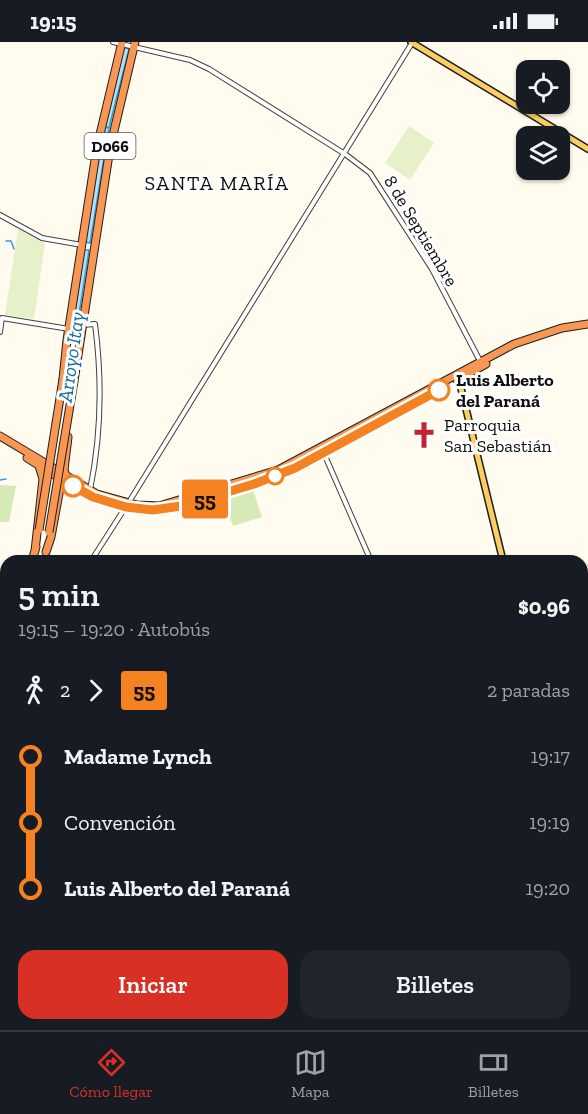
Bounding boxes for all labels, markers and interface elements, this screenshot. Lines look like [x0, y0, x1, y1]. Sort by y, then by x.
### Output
text: 19:15 [30, 8, 77, 35]
map controls [516, 60, 570, 180]
button: locate [516, 60, 570, 114]
button: layers [516, 126, 570, 180]
road number: D066 [84, 133, 136, 159]
district label: SANTA MARÍA [145, 171, 289, 195]
street label: 8 de Septiembre [379, 172, 463, 290]
water label: Arroyo Itay [53, 310, 89, 405]
place label: Luis Alberto del Paraná [456, 369, 554, 412]
marker: Luis Alberto del Paraná [428, 379, 450, 401]
place label: Parroquia San Sebastián [444, 414, 552, 457]
church icon: Parroquia San Sebastián [409, 420, 439, 450]
unlabelled marker [266, 467, 284, 485]
unlabelled marker [62, 475, 84, 497]
line badge: 55 [178, 480, 232, 518]
text: 55 [194, 487, 216, 512]
text: 5 min [18, 575, 99, 614]
text: $0.96 [518, 593, 570, 620]
text: 19:15 – 19:20 · Autobús [18, 617, 210, 641]
icon: walk [18, 674, 51, 707]
icon: forward [79, 674, 112, 707]
text: 2 [60, 678, 70, 702]
text: 55 [133, 678, 155, 703]
text: 2 paradas [487, 678, 570, 702]
text: Madame Lynch [64, 743, 212, 770]
text: 19:17 [530, 744, 570, 768]
text: Convención [64, 809, 176, 836]
text: 19:19 [529, 810, 570, 834]
text: Luis Alberto del Paraná [64, 875, 290, 902]
text: 19:20 [525, 876, 570, 900]
button: Iniciar [18, 950, 288, 1019]
button: Billetes [300, 950, 570, 1019]
tab: Cómo llegar [69, 1046, 153, 1101]
tab: Mapa [291, 1046, 330, 1101]
tab: Billetes [468, 1046, 519, 1101]

